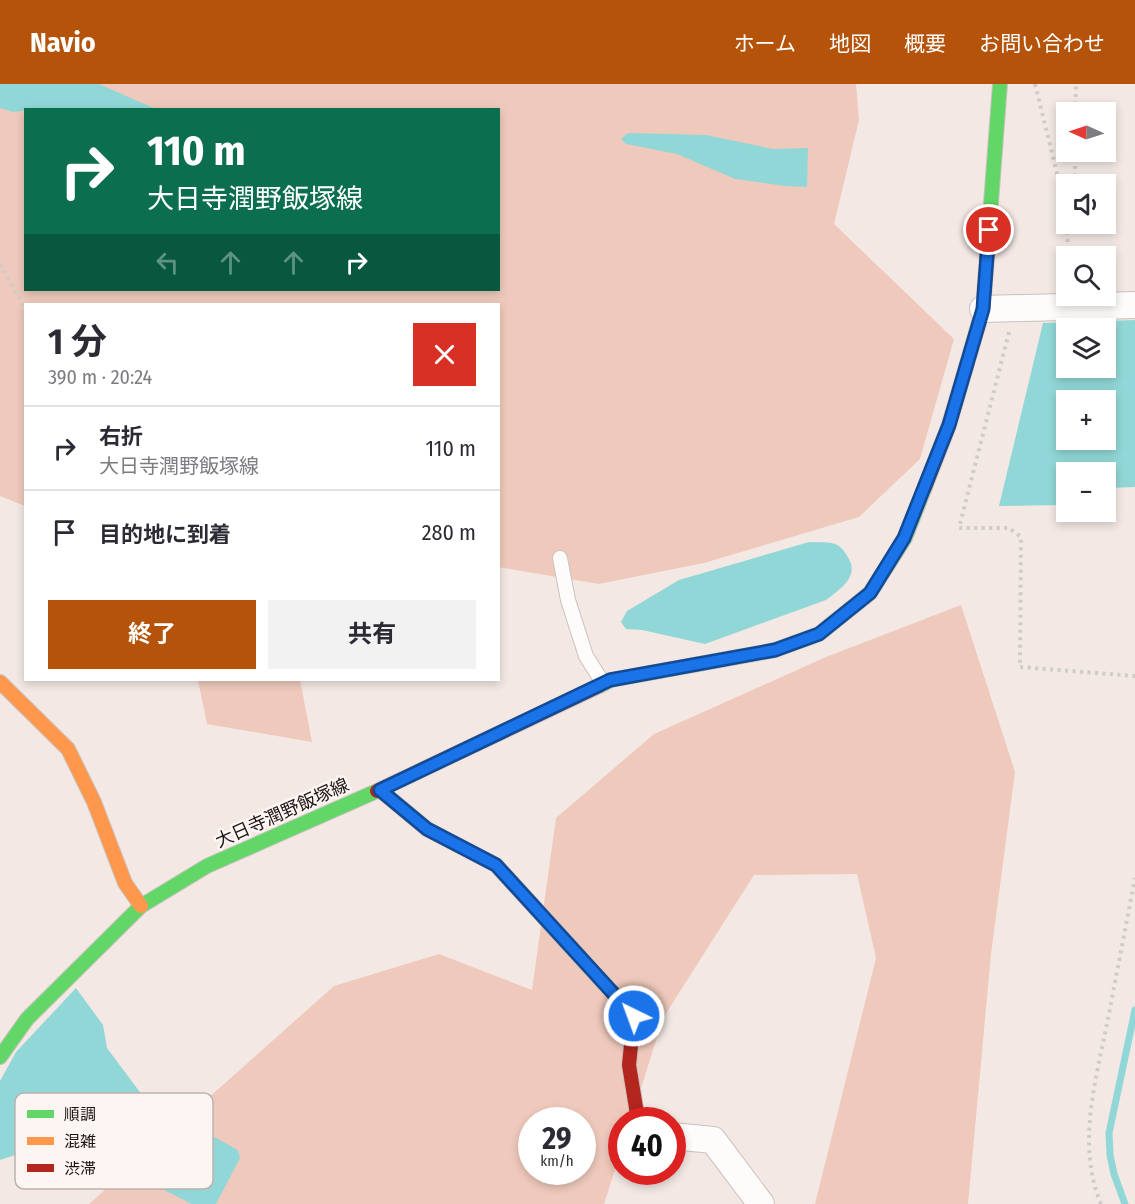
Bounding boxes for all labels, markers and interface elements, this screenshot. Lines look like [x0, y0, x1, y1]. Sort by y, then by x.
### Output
text: Navio [30, 26, 96, 59]
text: ホーム [734, 31, 796, 57]
text: 地図 [829, 31, 871, 57]
text: 概要 [904, 31, 946, 57]
text: お問い合わせ [979, 31, 1105, 57]
north arrow [1056, 102, 1116, 162]
map controls [1056, 102, 1116, 522]
text: 110 m [147, 126, 246, 176]
icon: right [48, 132, 126, 210]
button: sound [1056, 174, 1116, 234]
text: 大日寺潤野飯塚線 [147, 183, 363, 215]
pin [963, 204, 1014, 255]
icon: arrive [972, 213, 1005, 246]
icon: left [151, 246, 184, 279]
icon: ahead [214, 246, 247, 279]
icon: ahead [277, 246, 310, 279]
icon: right [340, 246, 373, 279]
button: search [1056, 246, 1116, 306]
button: layers [1056, 318, 1116, 378]
text: 1 分 [48, 320, 107, 364]
button: close [413, 323, 476, 386]
text: 390 m · 20:24 [48, 365, 152, 389]
button: + [1056, 390, 1116, 450]
text: 右折 [99, 423, 143, 450]
icon: right [48, 432, 81, 465]
text: 110 m [426, 435, 476, 462]
text: 大日寺潤野飯塚線 [99, 454, 259, 478]
button: − [1056, 462, 1116, 522]
icon: arrive [48, 516, 81, 549]
text: 280 m [422, 519, 476, 546]
text: 目的地に到着 [99, 521, 231, 548]
button: 終了 [48, 600, 256, 669]
button: 共有 [268, 600, 476, 669]
street label: 大日寺潤野飯塚線 [212, 774, 352, 852]
position arrow [602, 984, 666, 1048]
legend [15, 1093, 213, 1189]
text: 順調 [64, 1105, 96, 1124]
speed limit sign: 40 [608, 1107, 686, 1185]
text: 29 [542, 1121, 572, 1157]
text: 混雑 [64, 1132, 96, 1151]
text: km/h [540, 1152, 574, 1170]
text: 渋滞 [64, 1159, 96, 1178]

